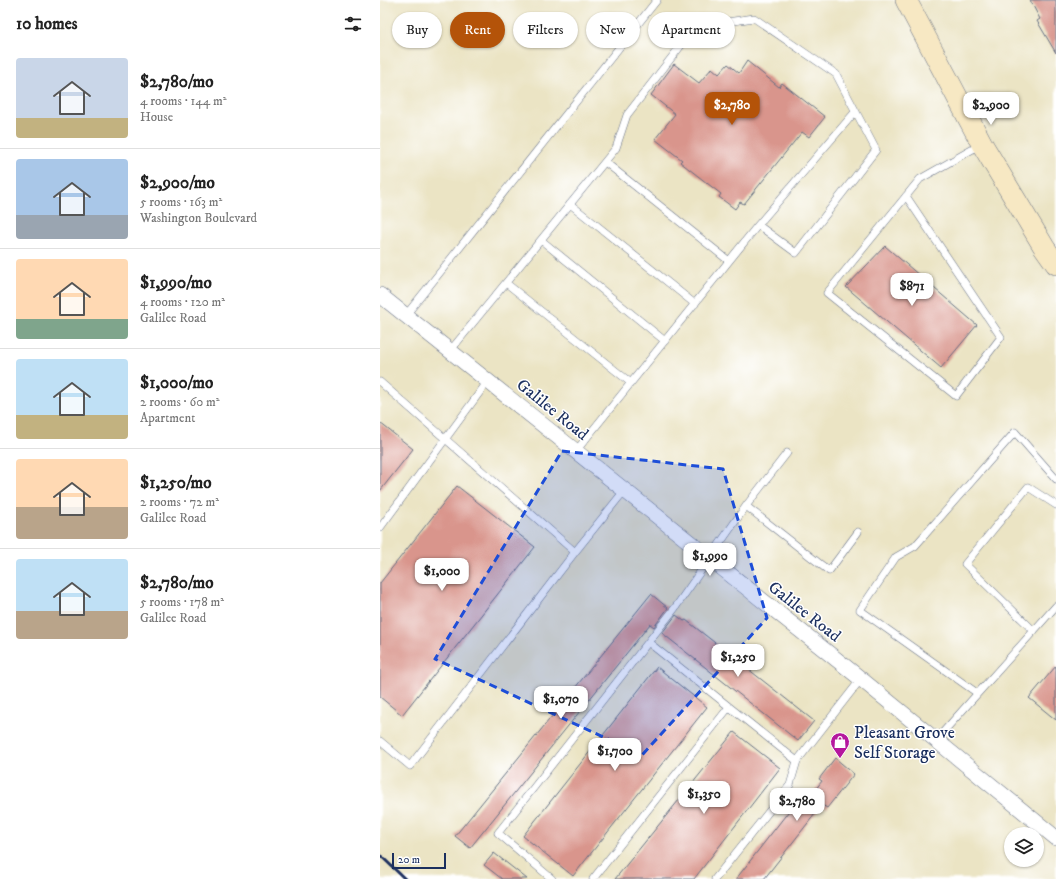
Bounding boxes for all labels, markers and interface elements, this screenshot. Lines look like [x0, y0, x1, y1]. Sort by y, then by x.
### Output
chip: Buy [392, 12, 442, 48]
chip: Rent [450, 12, 505, 48]
chip: Filters [513, 12, 578, 48]
chip: New [586, 12, 640, 48]
chip: Apartment [648, 12, 735, 48]
text: 10 homes [16, 13, 78, 35]
icon: filters [342, 13, 364, 35]
text: $2,780/mo [140, 71, 214, 93]
icon: home [48, 74, 96, 122]
pin: $2,780 [699, 92, 765, 126]
pin: $2,900 [958, 92, 1024, 126]
text: 4 rooms · 144 m² [140, 93, 227, 109]
text: $2,780 [714, 97, 750, 113]
text: $2,900 [972, 97, 1010, 113]
text: House [140, 109, 173, 125]
text: $2,900/mo [140, 172, 215, 194]
icon: home [48, 175, 96, 223]
text: 5 rooms · 163 m² [140, 194, 222, 210]
text: Washington Boulevard [140, 210, 257, 226]
text: $1,990/mo [140, 272, 212, 294]
pin: $871 [888, 273, 936, 307]
icon: home [48, 275, 96, 323]
text: $871 [899, 278, 925, 294]
text: 4 rooms · 120 m² [140, 294, 225, 310]
text: Galilee Road [140, 310, 206, 326]
text: $1,000/mo [140, 372, 213, 394]
street label: Galilee Road [512, 374, 593, 446]
icon: home [48, 375, 96, 423]
text: 2 rooms · 60 m² [140, 394, 220, 410]
text: Apartment [140, 410, 195, 426]
text: $1,250/mo [140, 472, 212, 494]
icon: home [48, 475, 96, 523]
text: 2 rooms · 72 m² [140, 494, 219, 510]
text: Galilee Road [140, 510, 206, 526]
pin: $1,990 [677, 543, 743, 577]
text: $1,990 [692, 548, 728, 564]
pin: $1,000 [409, 558, 475, 592]
text: $1,000 [424, 563, 460, 579]
text: $2,780/mo [140, 572, 214, 594]
icon: home [48, 575, 96, 623]
street label: Galilee Road [763, 576, 846, 647]
text: 5 rooms · 178 m² [140, 594, 224, 610]
text: Galilee Road [140, 610, 206, 626]
pin: $1,250 [705, 644, 771, 678]
text: $1,250 [720, 649, 756, 665]
pin: $1,070 [528, 686, 594, 720]
text: $1,070 [543, 691, 579, 707]
place label: Pleasant Grove Self Storage [854, 722, 955, 764]
shop icon: Pleasant Grove Self Storage [829, 731, 851, 759]
pin: $1,700 [582, 738, 648, 772]
text: $1,700 [597, 743, 633, 759]
pin: $1,350 [671, 781, 737, 815]
text: $1,350 [687, 786, 721, 802]
pin: $2,780 [764, 788, 830, 822]
text: $2,780 [779, 793, 815, 809]
map controls [1004, 827, 1044, 867]
button: layers [1004, 827, 1044, 867]
scale bar [392, 851, 446, 870]
text: 20 m [398, 853, 420, 867]

